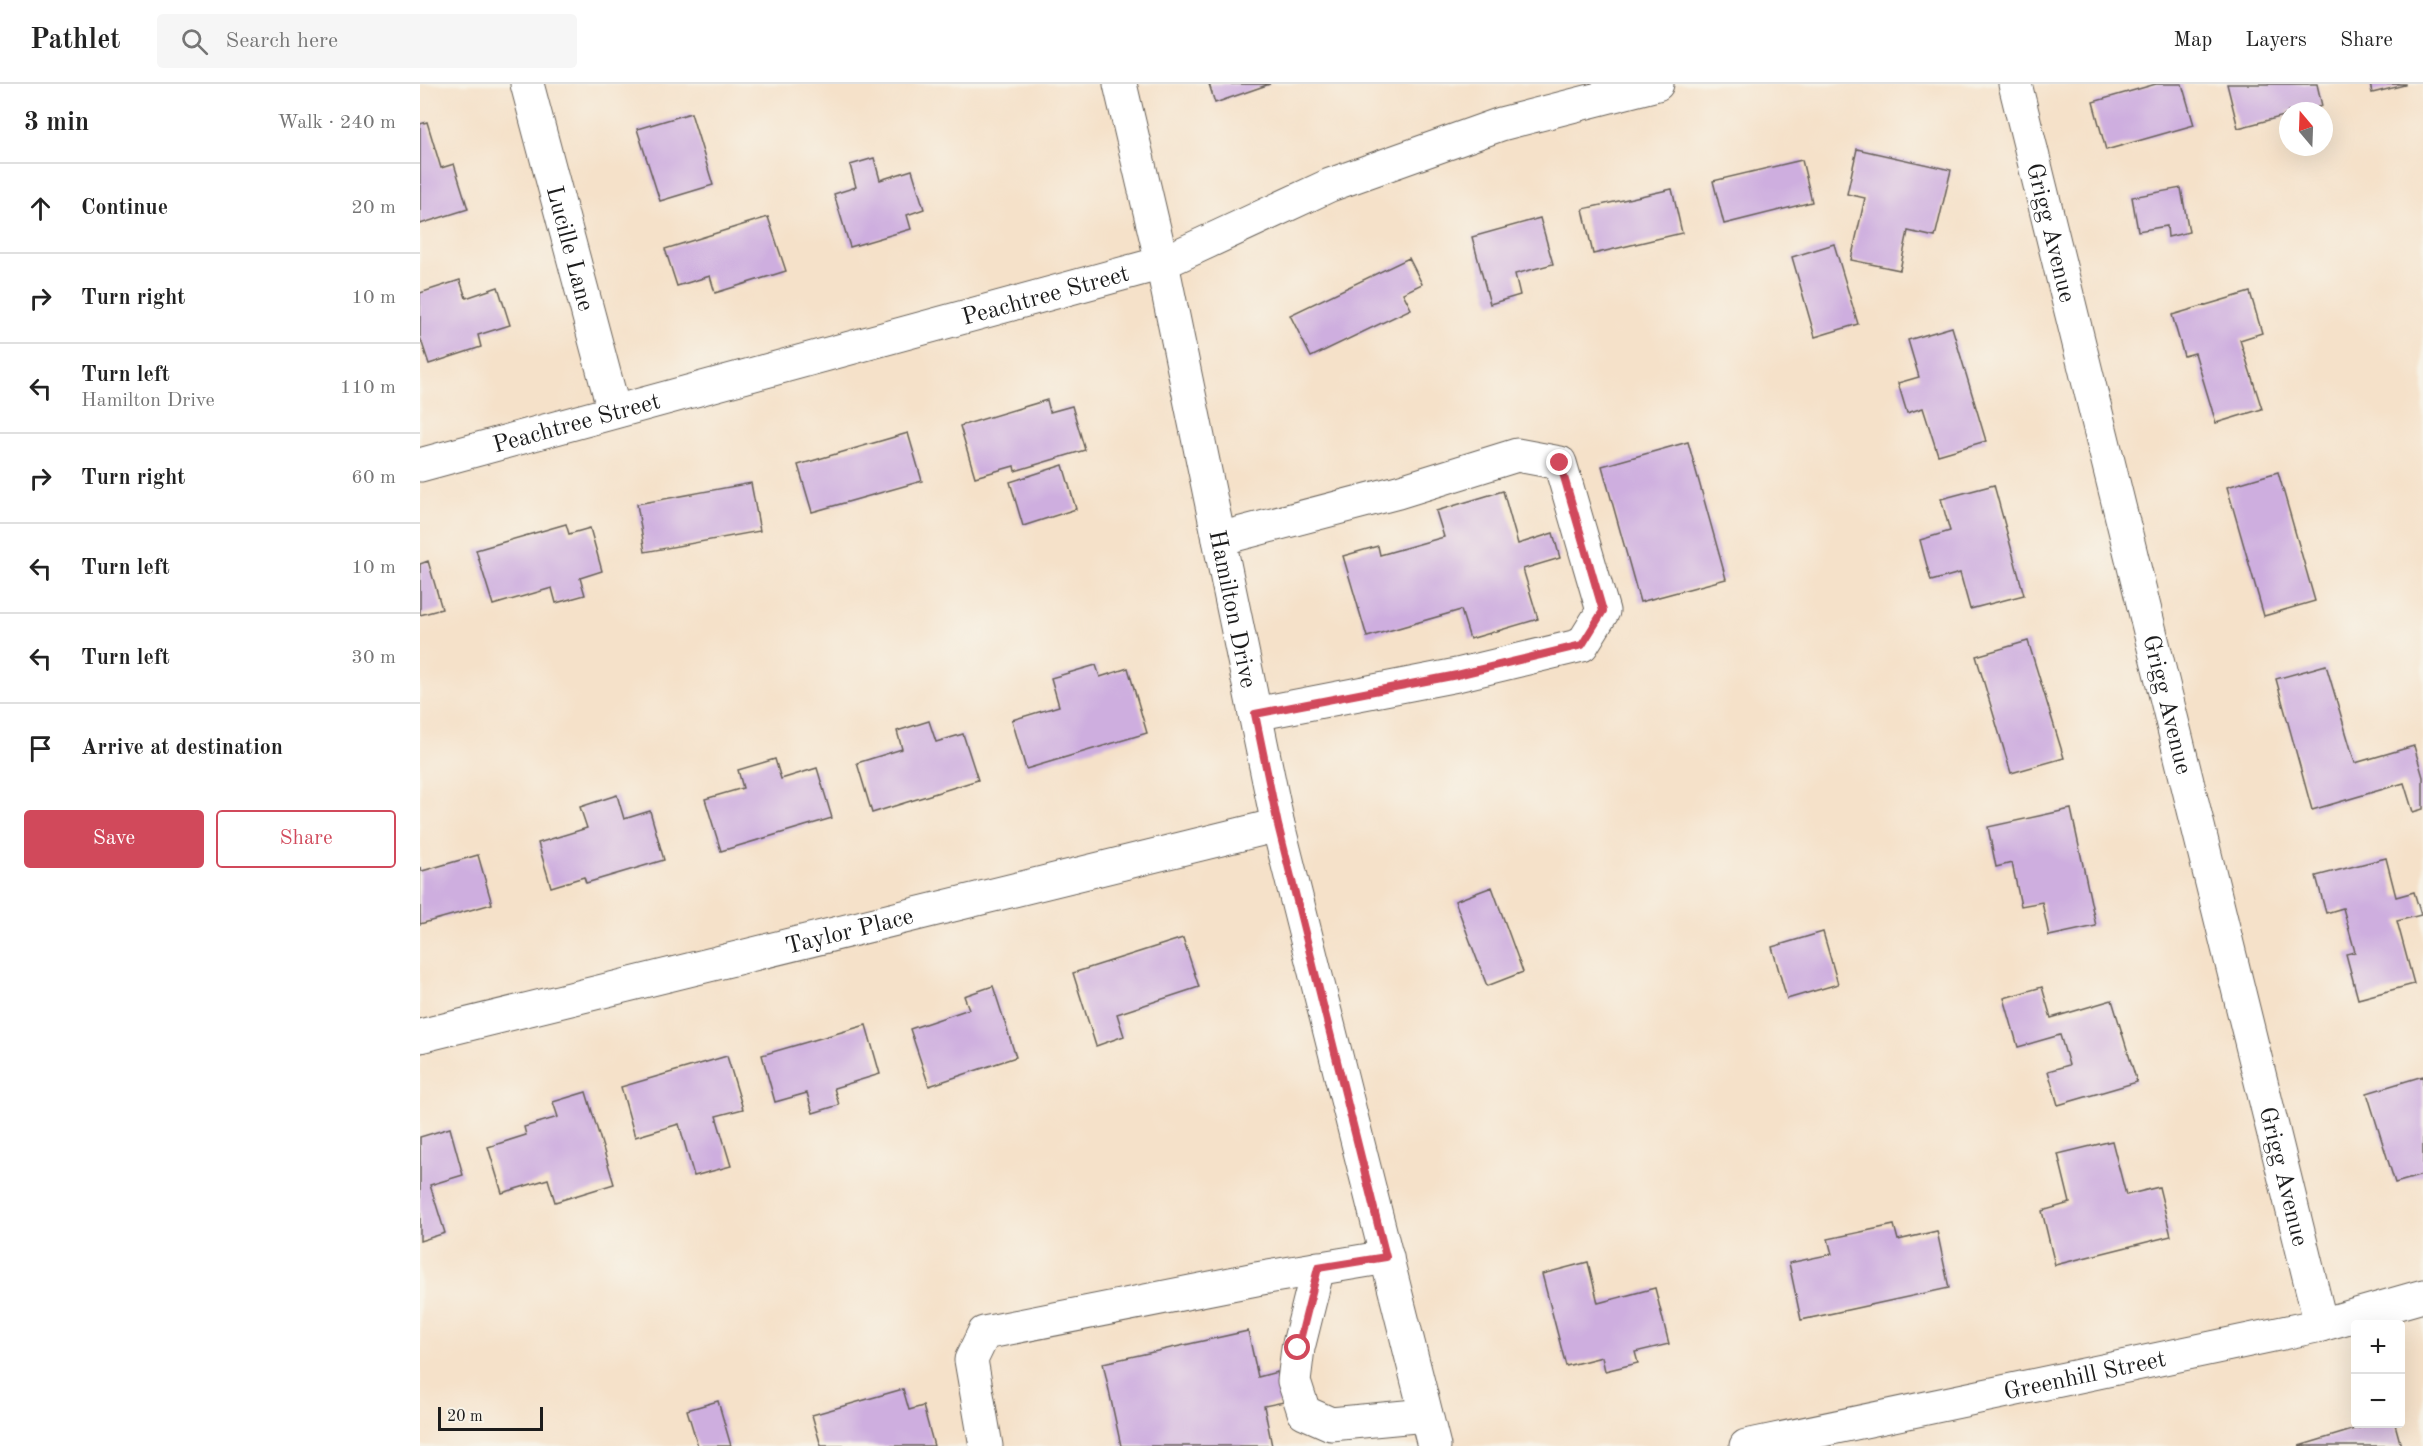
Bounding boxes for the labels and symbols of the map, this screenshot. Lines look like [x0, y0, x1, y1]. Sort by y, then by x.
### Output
north arrow [2279, 102, 2333, 156]
street label: Grigg Avenue [2021, 161, 2078, 305]
street label: Lucille Lane [541, 184, 597, 314]
street label: Peachtree Street [960, 263, 1132, 331]
street label: Peachtree Street [491, 390, 663, 459]
route end [1546, 449, 1572, 475]
street label: Hamilton Drive [1203, 528, 1259, 690]
street label: Grigg Avenue [2137, 633, 2195, 777]
street label: Taylor Place [783, 905, 916, 960]
street label: Grigg Avenue [2254, 1105, 2311, 1249]
route start [1284, 1334, 1310, 1360]
street label: Greenhill Street [2002, 1348, 2168, 1405]
scale bar [438, 1404, 543, 1432]

